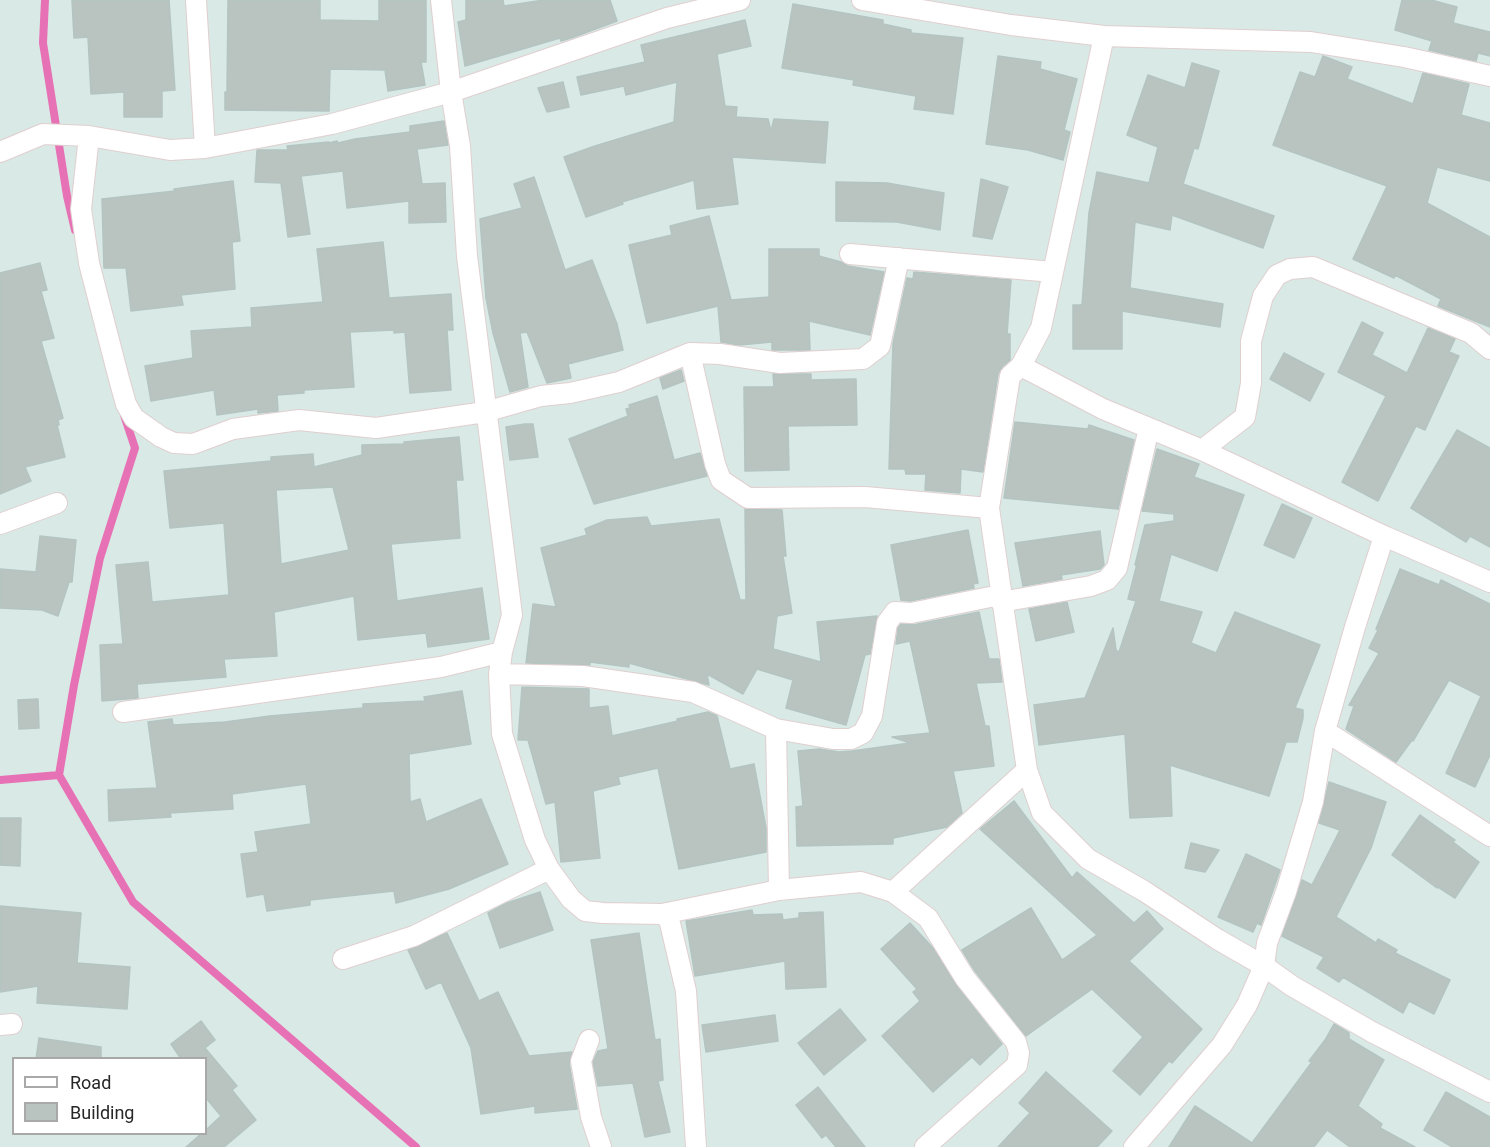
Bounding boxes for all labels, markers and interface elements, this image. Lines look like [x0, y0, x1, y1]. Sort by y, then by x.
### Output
legend [12, 1057, 207, 1135]
text: Road [70, 1072, 111, 1093]
text: Building [70, 1102, 134, 1123]

